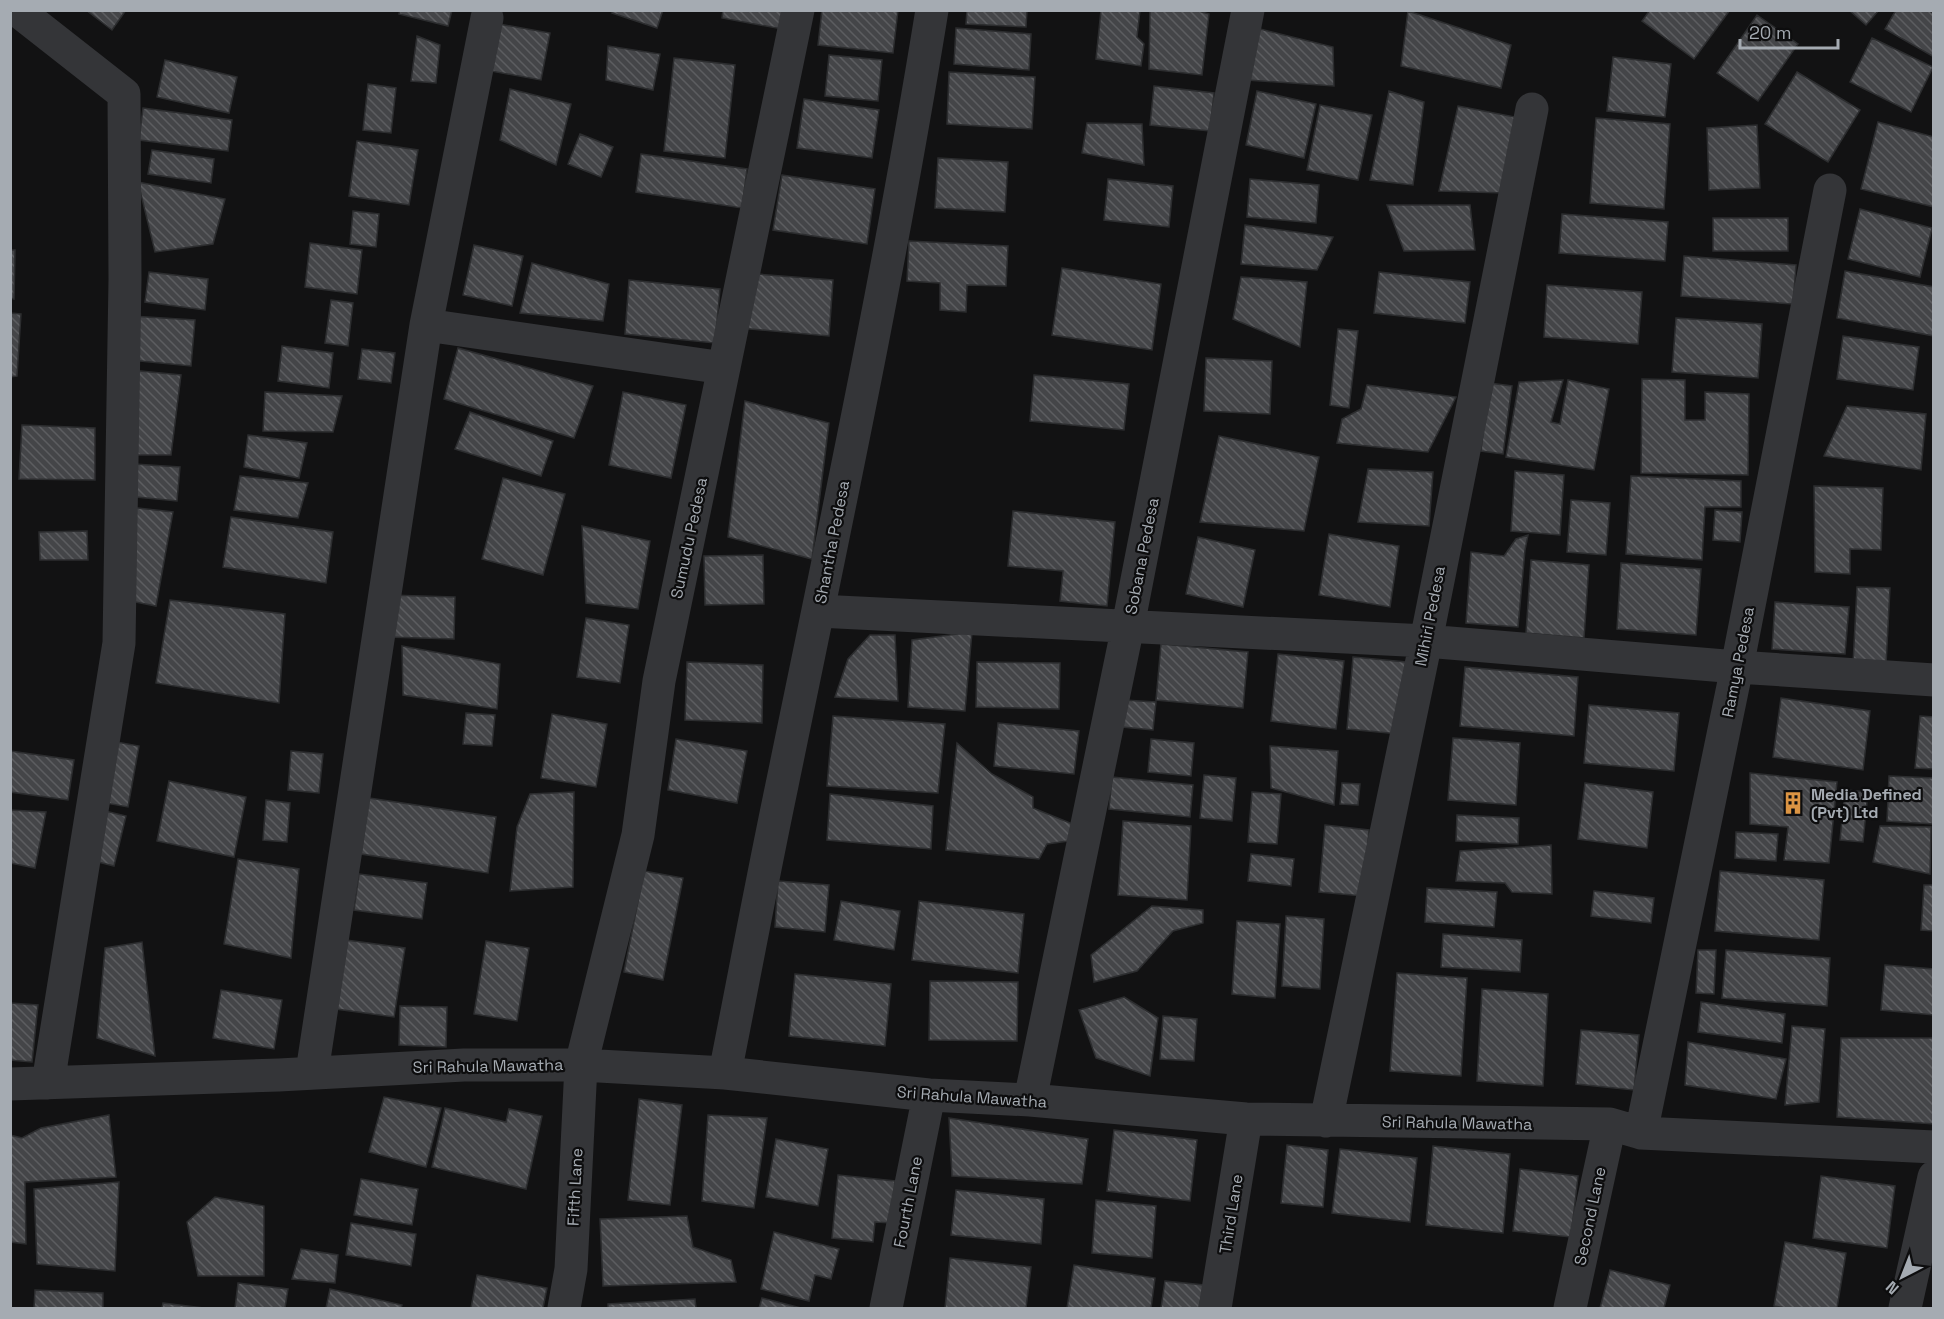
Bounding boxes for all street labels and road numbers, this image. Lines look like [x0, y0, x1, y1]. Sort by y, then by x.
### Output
street label: Sumudu Pedesa [666, 475, 712, 601]
street label: Shantha Pedesa [810, 479, 854, 605]
street label: Sobana Pedesa [1120, 496, 1164, 616]
street label: Mihiri Pedesa [1410, 564, 1450, 668]
street label: Ramya Pedesa [1717, 605, 1759, 719]
street label: Sri Rahula Mawatha [413, 1054, 563, 1078]
street label: Sri Rahula Mawatha [896, 1081, 1048, 1113]
street label: Sri Rahula Mawatha [1382, 1111, 1532, 1135]
street label: Fifth Lane [562, 1148, 588, 1226]
street label: Fourth Lane [889, 1154, 927, 1250]
street label: Second Lane [1569, 1165, 1611, 1267]
street label: Third Lane [1214, 1173, 1248, 1255]

